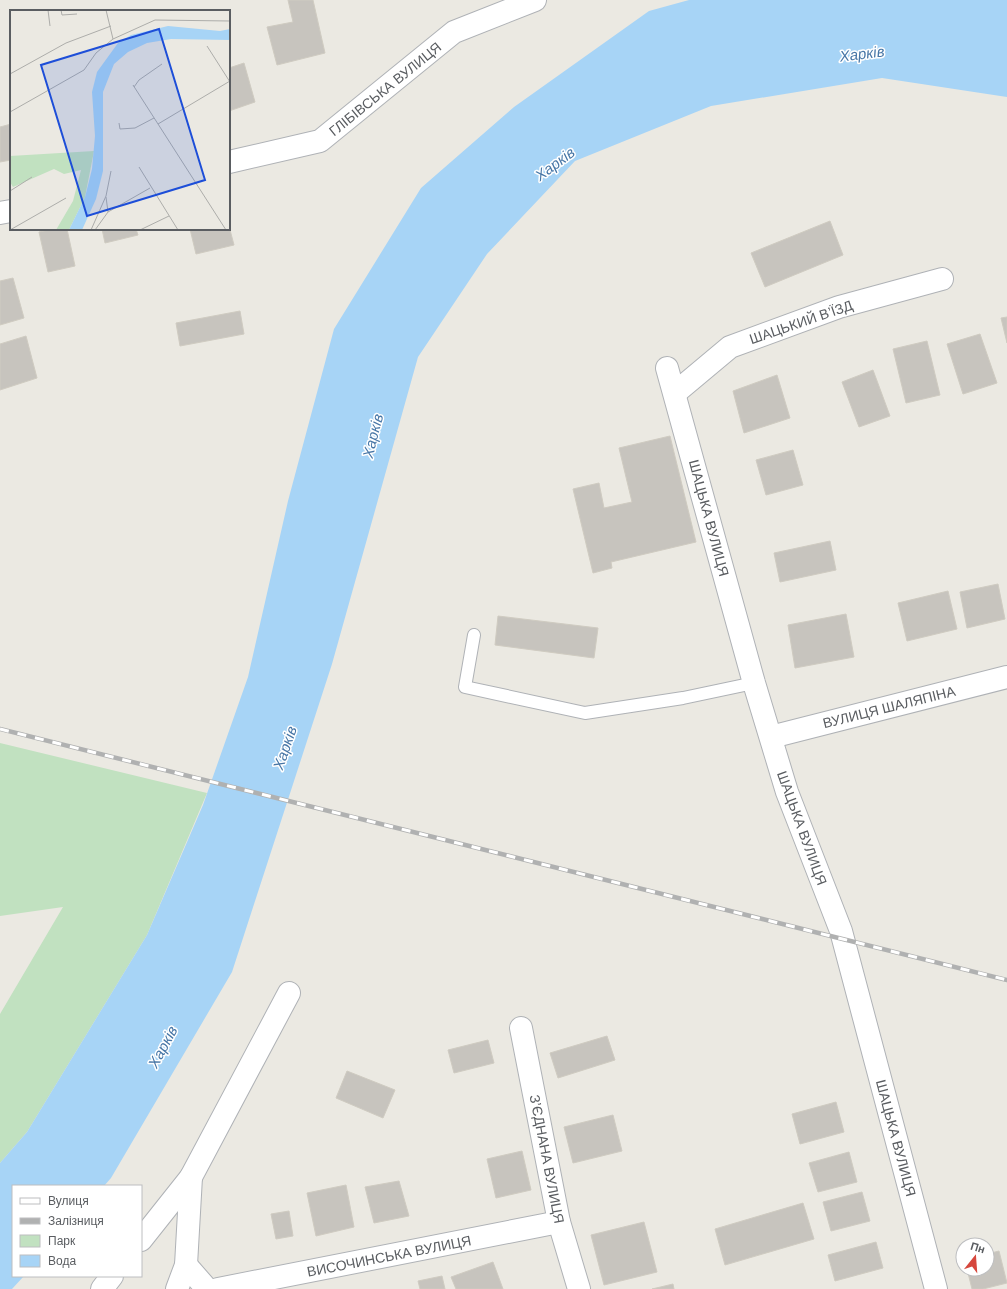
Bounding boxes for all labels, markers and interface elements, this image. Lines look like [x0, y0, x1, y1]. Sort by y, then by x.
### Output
inset map [10, 10, 230, 230]
street label: ГЛІБІВСЬКА ВУЛИЦЯ [326, 39, 444, 139]
water label: Харків [838, 42, 885, 65]
water label: Харків [531, 143, 578, 185]
street label: ШАЦЬКИЙ В’ЇЗД [747, 296, 855, 347]
water label: Харків [359, 412, 386, 461]
street label: ШАЦЬКА ВУЛИЦЯ [686, 458, 732, 578]
street label: ВУЛИЦЯ ШАЛЯПІНА [821, 683, 958, 731]
water label: Харків [269, 724, 300, 773]
street label: ШАЦЬКА ВУЛИЦЯ [774, 769, 830, 887]
water label: Харків [144, 1023, 181, 1071]
street label: ШАЦЬКА ВУЛИЦЯ [873, 1078, 919, 1198]
street label: З’ЄДНАНА ВУЛИЦЯ [527, 1093, 567, 1225]
legend [12, 1185, 142, 1277]
text: Вулиця [48, 1194, 89, 1208]
text: Залізниця [48, 1214, 104, 1228]
street label: ВИСОЧИНСЬКА ВУЛИЦЯ [306, 1232, 472, 1280]
text: Парк [48, 1234, 76, 1248]
north arrow [955, 1237, 995, 1277]
text: Пн [969, 1240, 987, 1255]
text: Вода [48, 1254, 76, 1268]

